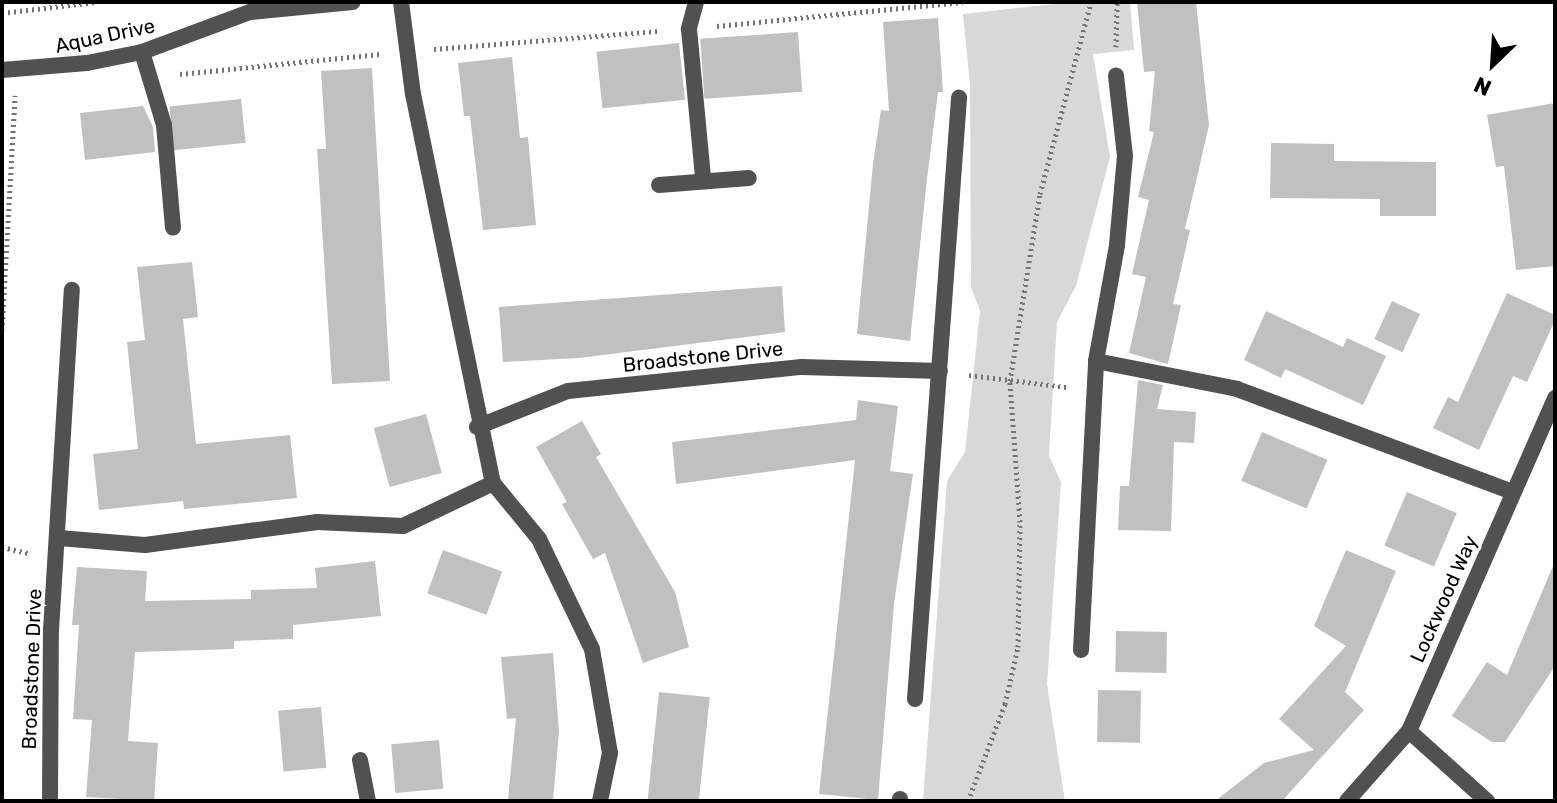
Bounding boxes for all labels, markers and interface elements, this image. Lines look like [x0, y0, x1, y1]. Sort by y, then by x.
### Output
street label: Aqua Drive [53, 14, 157, 58]
north arrow [1453, 24, 1533, 104]
text: N [1470, 71, 1496, 102]
street label: Broadstone Drive [622, 337, 784, 377]
street label: Lockwood Way [1405, 532, 1483, 666]
street label: Broadstone Drive [17, 588, 47, 750]

